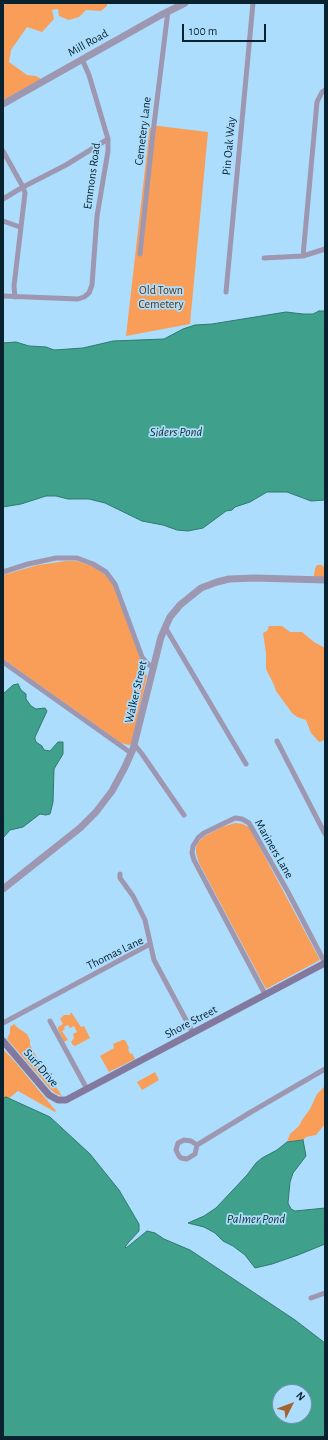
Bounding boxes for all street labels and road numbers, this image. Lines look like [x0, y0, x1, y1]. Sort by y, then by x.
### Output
street label: Mill Road [65, 26, 111, 60]
street label: Cemetery Lane [132, 96, 154, 166]
street label: Pin Oak Way [219, 116, 239, 176]
street label: Emmons Road [80, 142, 104, 210]
street label: Walker Street [122, 659, 150, 725]
street label: Mariners Lane [251, 817, 297, 881]
street label: Thomas Lane [84, 933, 146, 973]
street label: Shore Street [162, 1002, 220, 1042]
street label: Surf Drive [20, 1046, 62, 1090]

